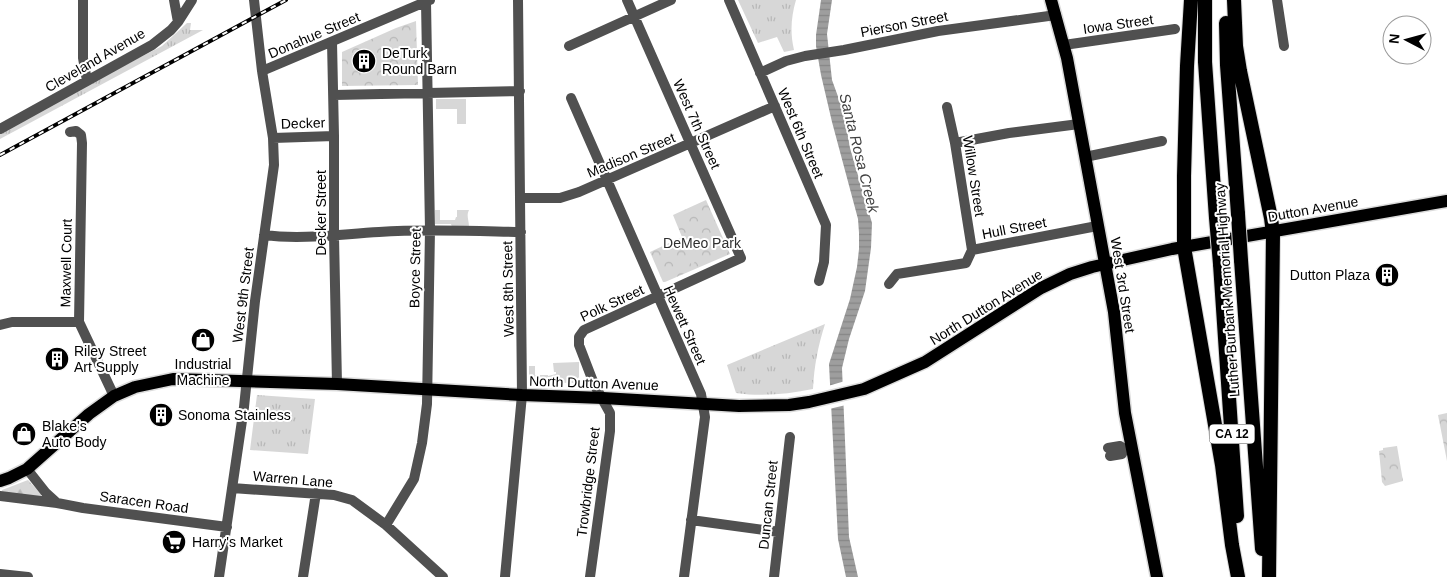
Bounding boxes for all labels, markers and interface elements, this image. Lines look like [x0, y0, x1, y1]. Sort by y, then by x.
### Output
street label: Donahue Street [266, 8, 362, 62]
street label: Pierson Street [859, 8, 949, 40]
street label: Iowa Street [1082, 11, 1154, 37]
north arrow [1382, 15, 1432, 65]
street label: Cleveland Avenue [42, 25, 148, 95]
text: N [1386, 33, 1403, 45]
place label: DeTurk Round Barn [382, 45, 457, 77]
building icon: DeTurk Round Barn [351, 48, 377, 74]
street label: West 7th Street [670, 77, 724, 171]
street label: West 6th Street [775, 86, 827, 181]
water label: Santa Rosa Creek [836, 91, 883, 216]
street label: Decker [281, 114, 326, 132]
street label: Madison Street [585, 129, 678, 181]
street label: Willow Street [960, 134, 988, 218]
street label: Decker Street [313, 170, 329, 256]
street label: Luther Burbank Memorial Highway [1212, 182, 1242, 398]
street label: Dutton Avenue [1267, 193, 1360, 225]
street label: Hull Street [980, 214, 1048, 242]
street label: Maxwell Court [57, 218, 75, 307]
street label: Boyce Street [406, 228, 424, 308]
park label: DeMeo Park [663, 235, 742, 251]
street label: West 3rd Street [1108, 236, 1139, 334]
street label: West 8th Street [499, 241, 517, 337]
street label: West 9th Street [229, 246, 257, 344]
building icon: Dutton Plaza [1374, 262, 1400, 288]
street label: North Dutton Avenue [927, 266, 1045, 348]
place label: Dutton Plaza [1290, 267, 1370, 283]
street label: Polk Street [578, 281, 647, 325]
street label: Hewett Street [660, 283, 710, 367]
shop icon: Industrial Machine [190, 327, 216, 353]
place label: Riley Street Art Supply [74, 343, 146, 375]
building icon: Riley Street Art Supply [44, 346, 70, 372]
place label: Industrial Machine [175, 356, 231, 388]
street label: North Dutton Avenue [529, 373, 659, 393]
building icon: Sonoma Stainless [148, 402, 174, 428]
place label: Sonoma Stainless [178, 407, 291, 423]
place label: Blake's Auto Body [42, 418, 107, 450]
shop icon: Blake's Auto Body [11, 421, 37, 447]
road number: CA 12 [1210, 424, 1254, 444]
street label: Trowbridge Street [573, 426, 603, 538]
street label: Duncan Street [755, 460, 781, 550]
street label: Warren Lane [252, 468, 334, 490]
street label: Saracen Road [99, 488, 189, 516]
supermarket icon: Harry's Market [161, 529, 187, 555]
place label: Harry's Market [192, 534, 283, 550]

